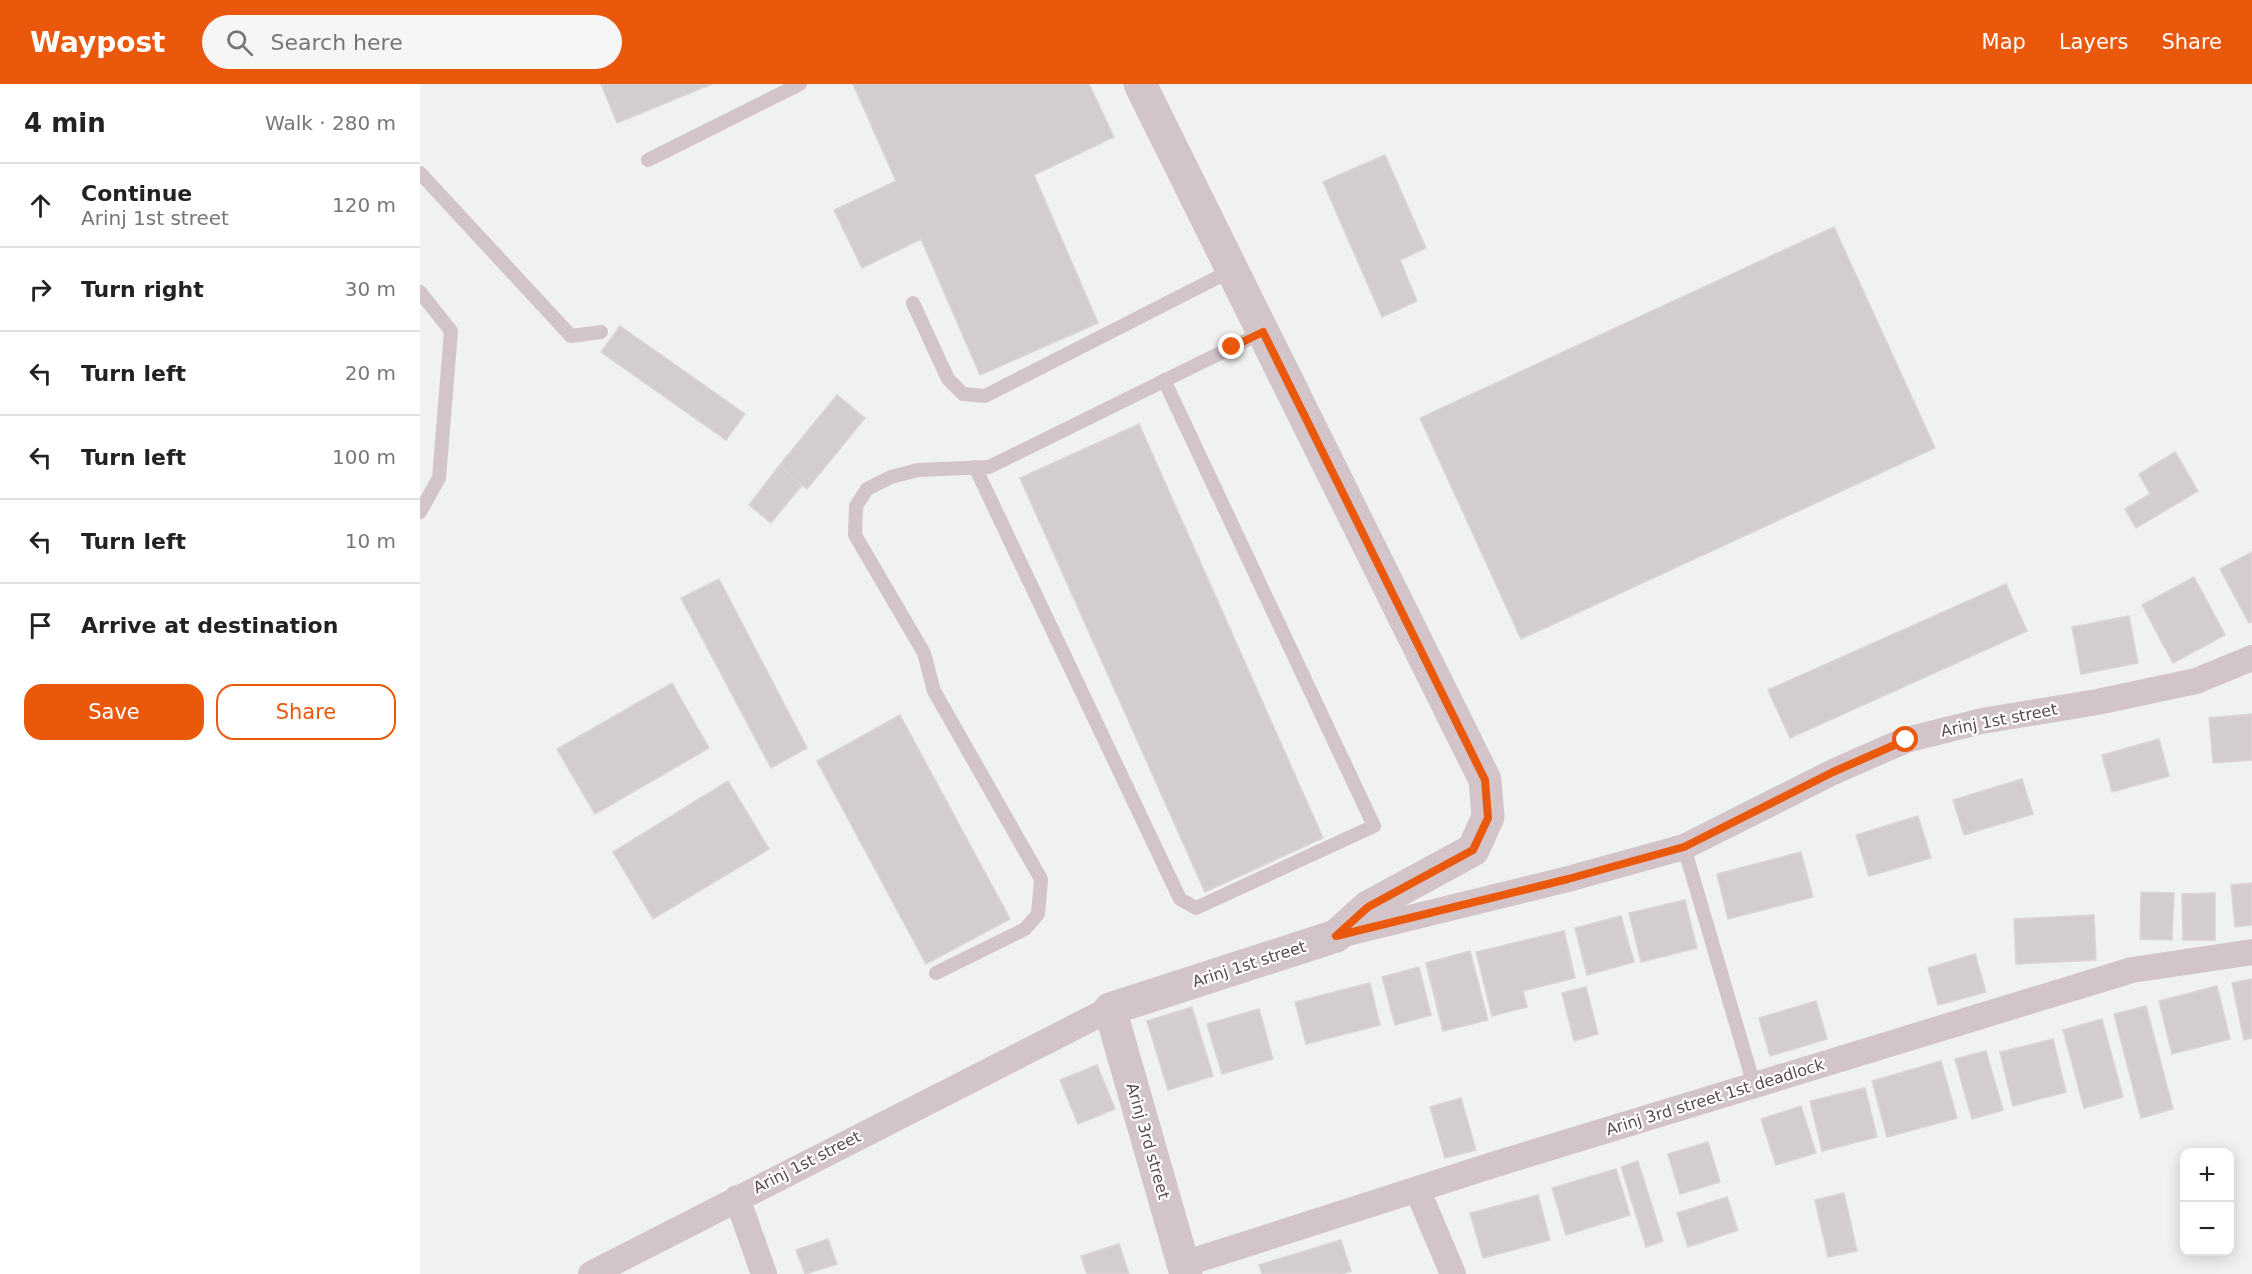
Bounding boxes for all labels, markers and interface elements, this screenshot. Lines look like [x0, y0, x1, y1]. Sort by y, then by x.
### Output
search box [202, 15, 622, 69]
text: Waypost [30, 26, 166, 59]
icon: search [223, 26, 256, 59]
text: Search here [271, 30, 403, 55]
text: Map [1982, 30, 2026, 54]
text: Layers [2059, 30, 2128, 54]
text: Share [2161, 30, 2222, 54]
text: 4 min [24, 108, 106, 138]
text: Walk · 280 m [265, 111, 396, 135]
text: Continue [81, 181, 192, 206]
icon: ahead [24, 189, 57, 222]
text: 120 m [332, 193, 396, 217]
text: Arinj 1st street [81, 206, 229, 230]
icon: right [24, 273, 57, 306]
text: Turn right [81, 277, 204, 302]
text: 30 m [345, 277, 396, 301]
route end [1218, 333, 1244, 359]
icon: left [24, 357, 57, 390]
text: Turn left [81, 361, 186, 386]
text: 20 m [345, 361, 396, 385]
icon: left [24, 441, 57, 474]
text: Turn left [81, 445, 186, 470]
text: 100 m [332, 445, 396, 469]
icon: left [24, 525, 57, 558]
text: Turn left [81, 529, 186, 554]
text: 10 m [345, 529, 396, 553]
icon: arrive [24, 609, 57, 642]
text: Arrive at destination [81, 613, 338, 638]
button: Save [24, 684, 204, 740]
button: Share [216, 684, 396, 740]
street label: Arinj 1st street [1939, 699, 2059, 741]
route start [1892, 726, 1918, 752]
street label: Arinj 1st street [1190, 937, 1308, 991]
street label: Arinj 3rd street 1st deadlock [1604, 1054, 1827, 1139]
street label: Arinj 3rd street [1122, 1081, 1174, 1201]
street label: Arinj 1st street [750, 1127, 864, 1197]
map controls [2180, 1148, 2234, 1256]
button: + [2180, 1148, 2234, 1202]
button: − [2180, 1202, 2234, 1256]

